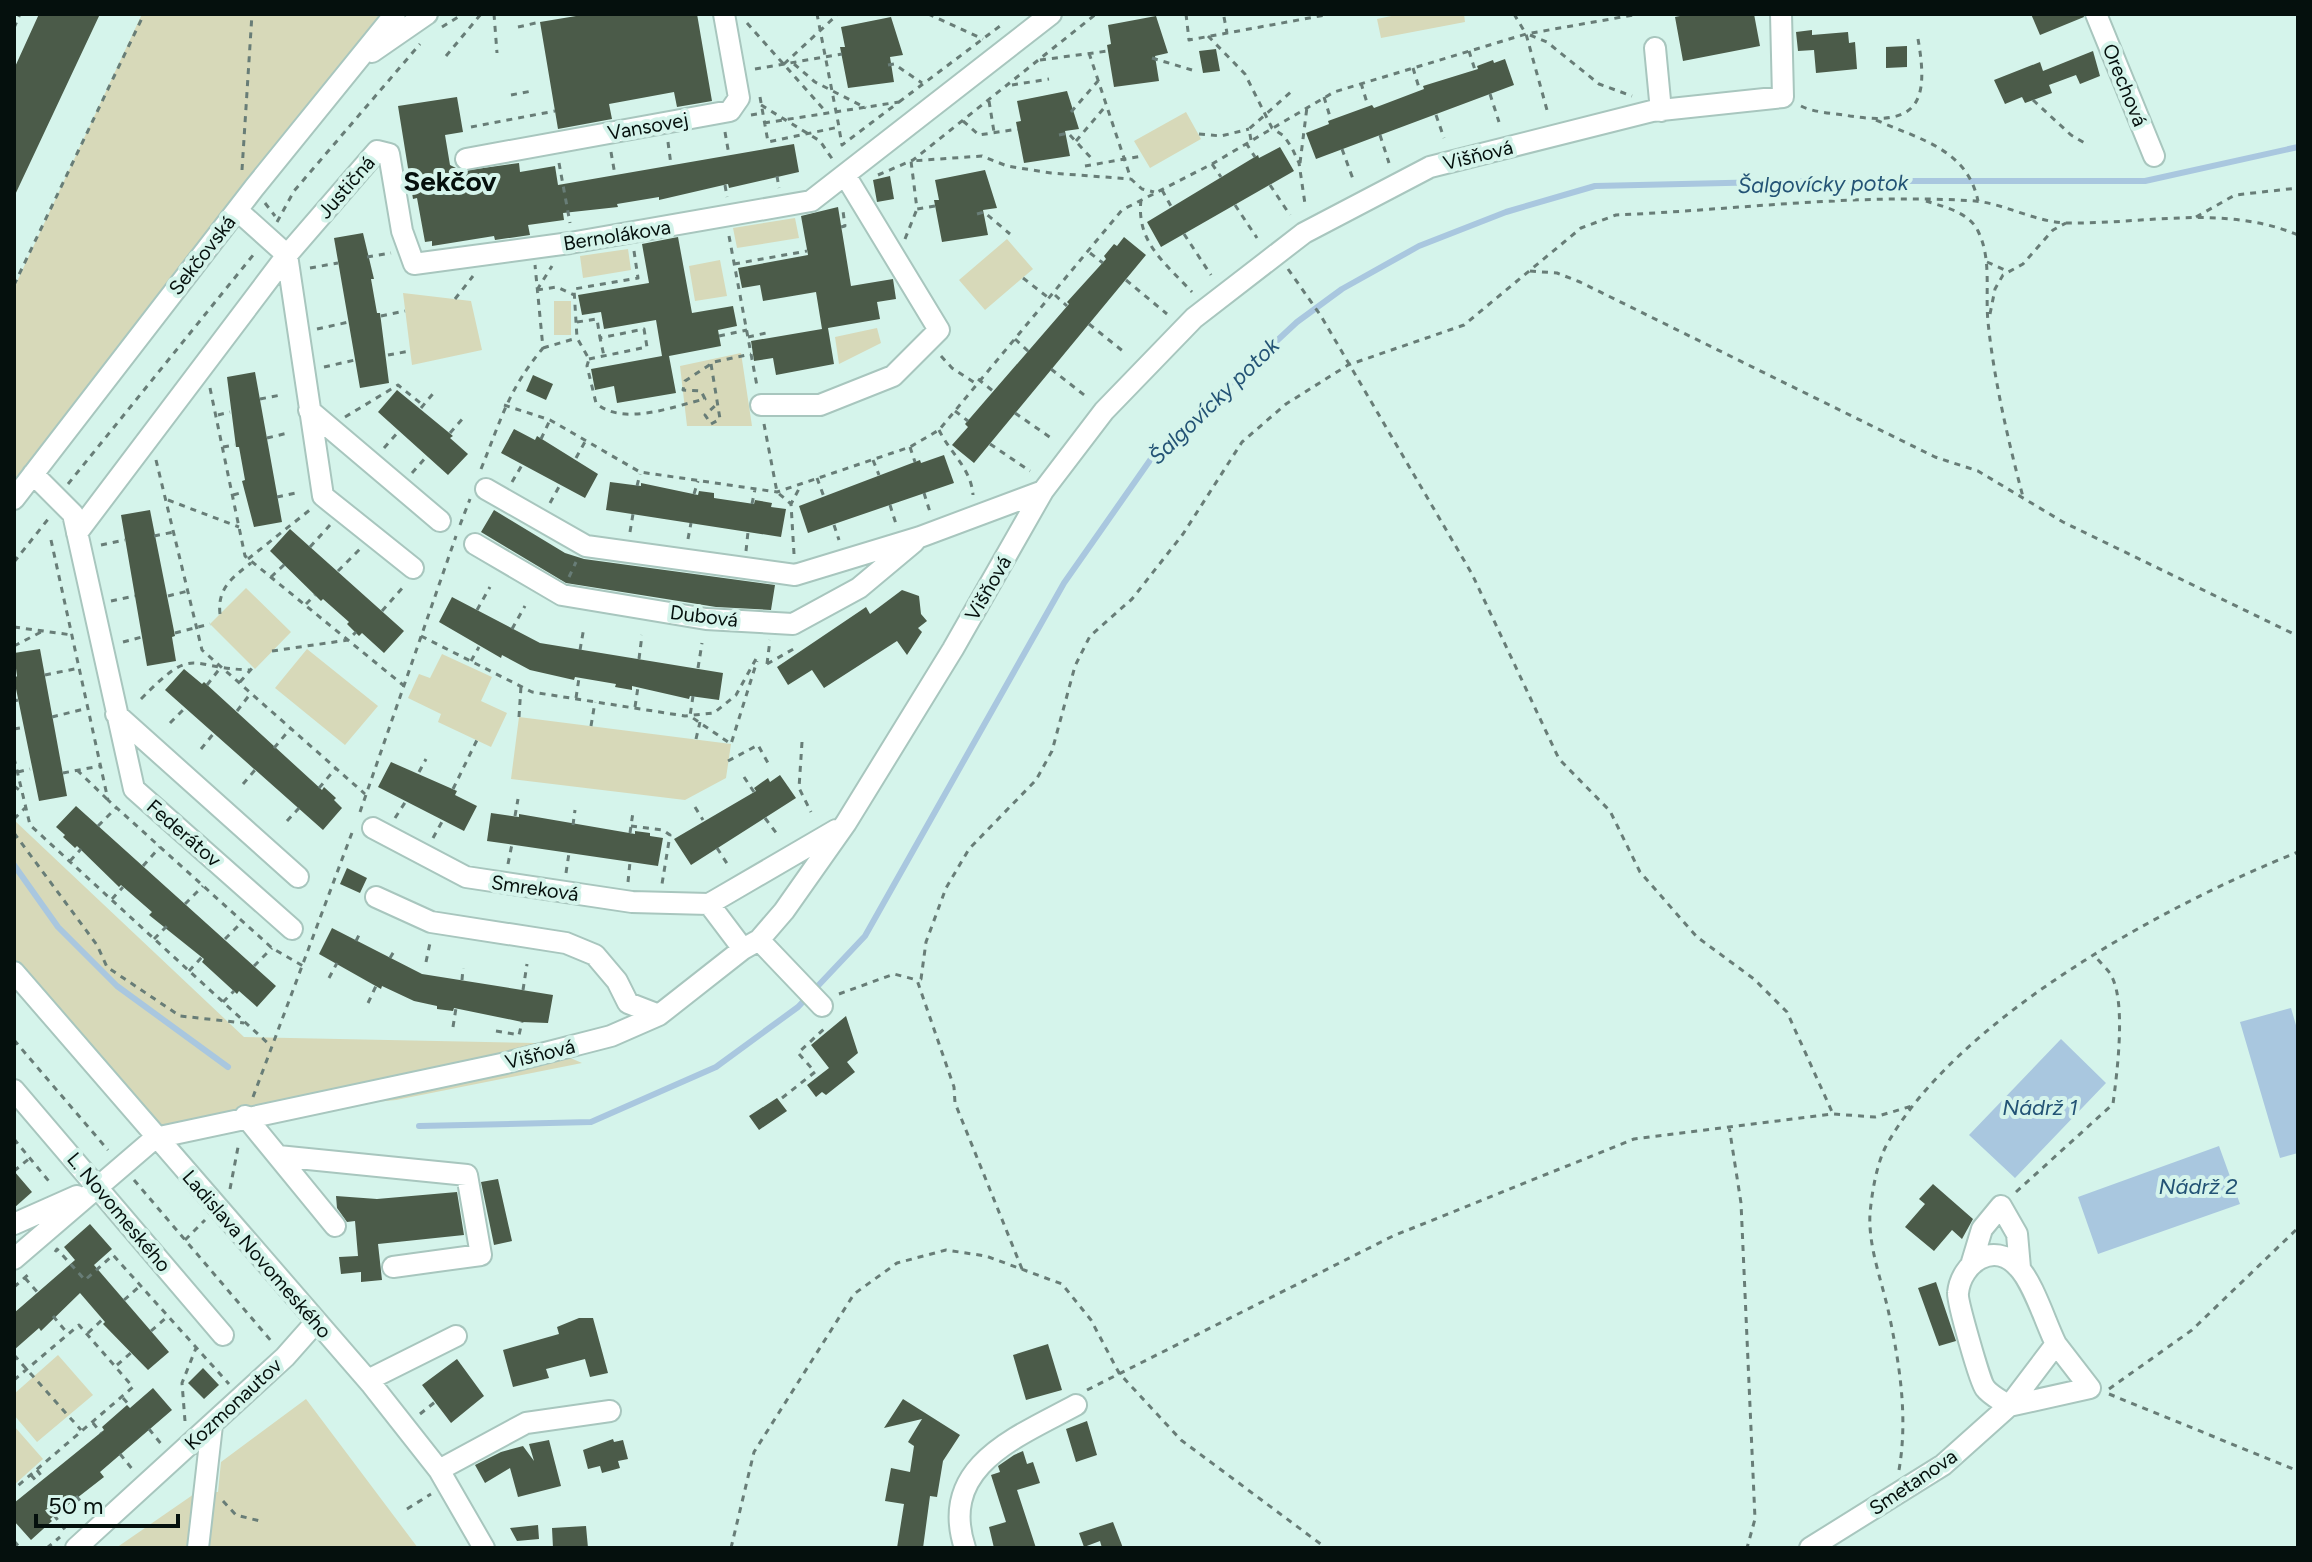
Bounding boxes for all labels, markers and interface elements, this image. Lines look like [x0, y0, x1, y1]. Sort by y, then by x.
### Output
street label: Orechová [2098, 40, 2152, 130]
street label: Vansovej [606, 107, 690, 145]
street label: Višňová [1441, 135, 1515, 175]
street label: Justičná [312, 151, 380, 223]
district label: Sekčov [403, 164, 497, 198]
water label: Šalgovícky potok [1737, 169, 1910, 199]
street label: Sekčovská [164, 210, 240, 300]
street label: Bernolákova [562, 215, 672, 255]
water label: Šalgovícky potok [1143, 331, 1286, 470]
street label: Višňová [960, 551, 1016, 625]
street label: Dubová [669, 600, 739, 632]
street label: Federátov [142, 794, 226, 872]
street label: Smreková [490, 870, 580, 906]
street label: Višňová [503, 1034, 577, 1074]
water label: Nádrž 1 [2002, 1094, 2078, 1121]
street label: L. Novomeského [62, 1147, 176, 1277]
street label: Ladislava Novomeského [177, 1165, 337, 1343]
water label: Nádrž 2 [2159, 1173, 2237, 1200]
street label: Kozmonautov [180, 1353, 287, 1455]
street label: Smetanova [1865, 1444, 1961, 1520]
scale bar [36, 1478, 178, 1528]
text: 50 m [48, 1491, 104, 1520]

